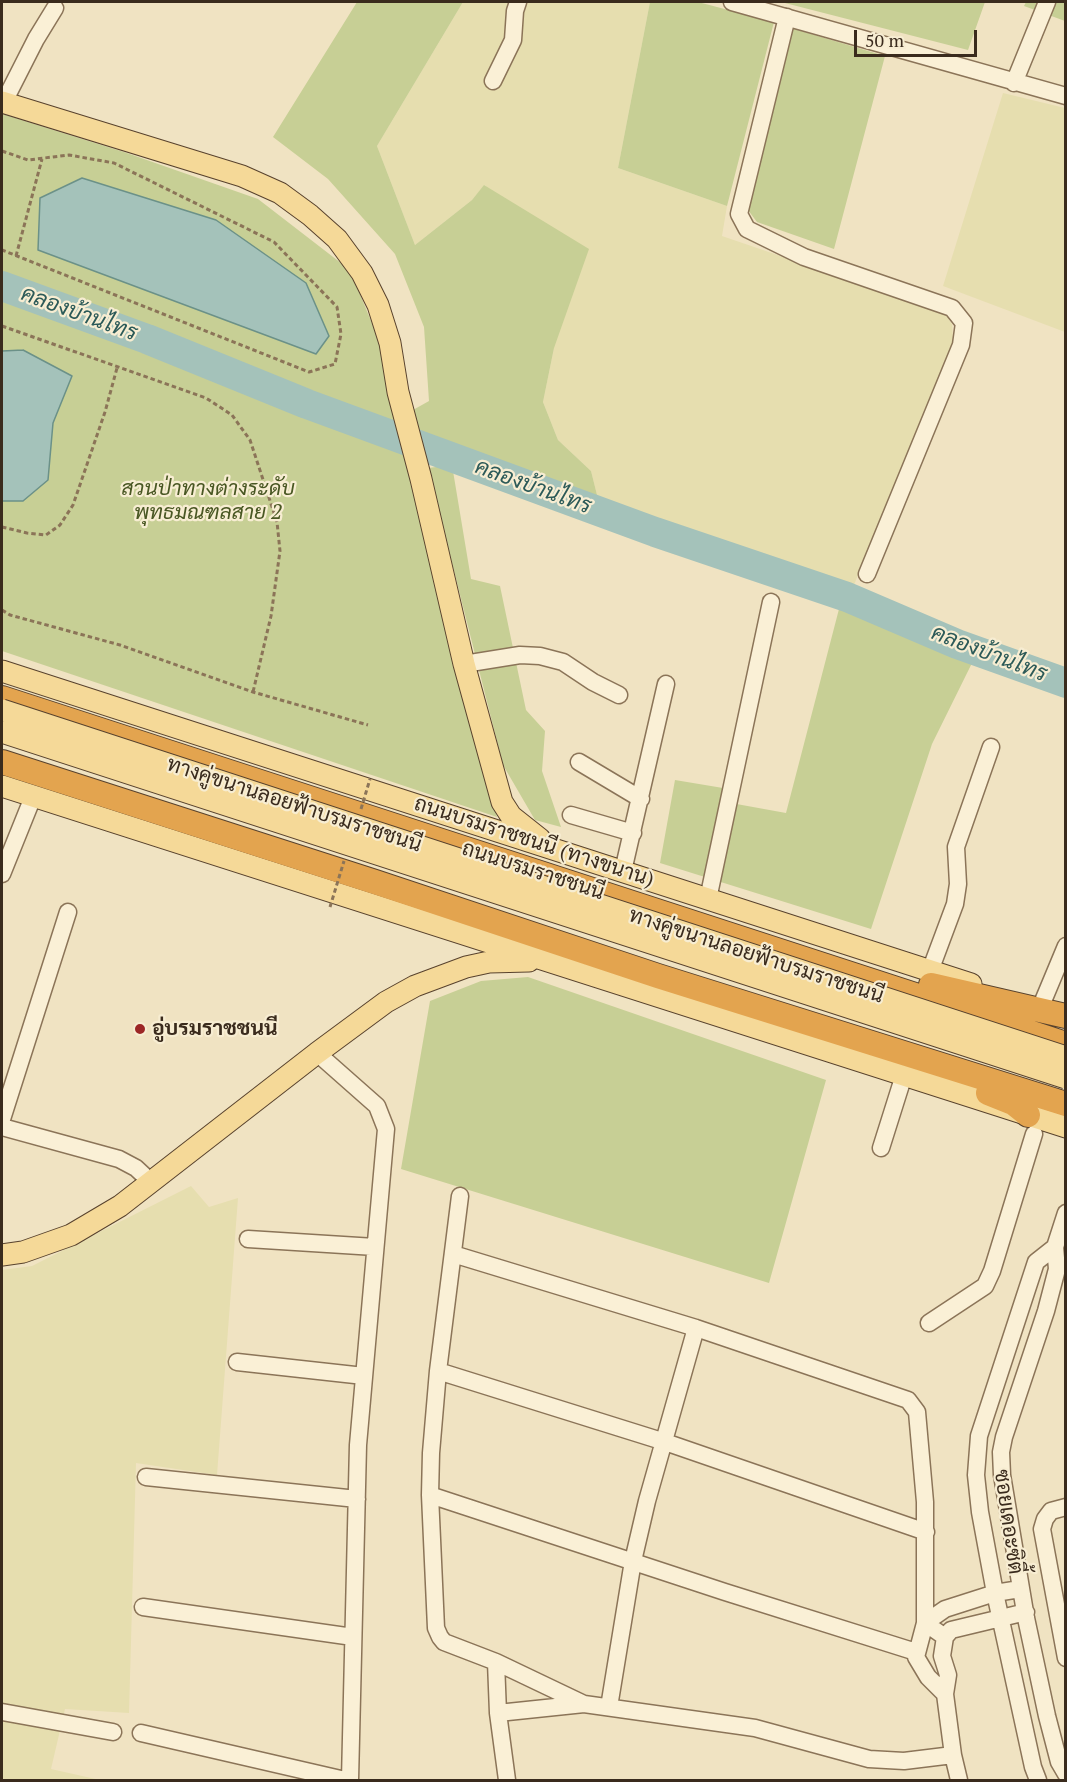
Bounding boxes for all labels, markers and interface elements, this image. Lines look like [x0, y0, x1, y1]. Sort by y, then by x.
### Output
scale bar [857, 18, 980, 56]
text: 50 m [865, 28, 904, 52]
water label: คลองบ้านไทร [17, 281, 141, 347]
water label: คลองบ้านไทร [471, 454, 595, 520]
park label: สวนป่าทางต่างระดับ พุทธมณฑลสาย 2 [121, 476, 295, 526]
water label: คลองบ้านไทร [928, 620, 1050, 688]
street label: ทางคู่ขนานลอยฟ้าบรมราชชนนี [163, 752, 425, 858]
street label: ถนนบรมราชชนนี (ทางขนาน) [411, 791, 657, 893]
street label: ถนนบรมราชชนนี [459, 836, 607, 906]
street label: ทางคู่ขนานลอยฟ้าบรมราชชนนี [625, 903, 887, 1009]
place label: อู่บรมราชชนนี [152, 1016, 278, 1042]
marker: อู่บรมราชชนนี [133, 1022, 147, 1036]
street label: ซอยเดอะซิตี้ [988, 1468, 1028, 1576]

